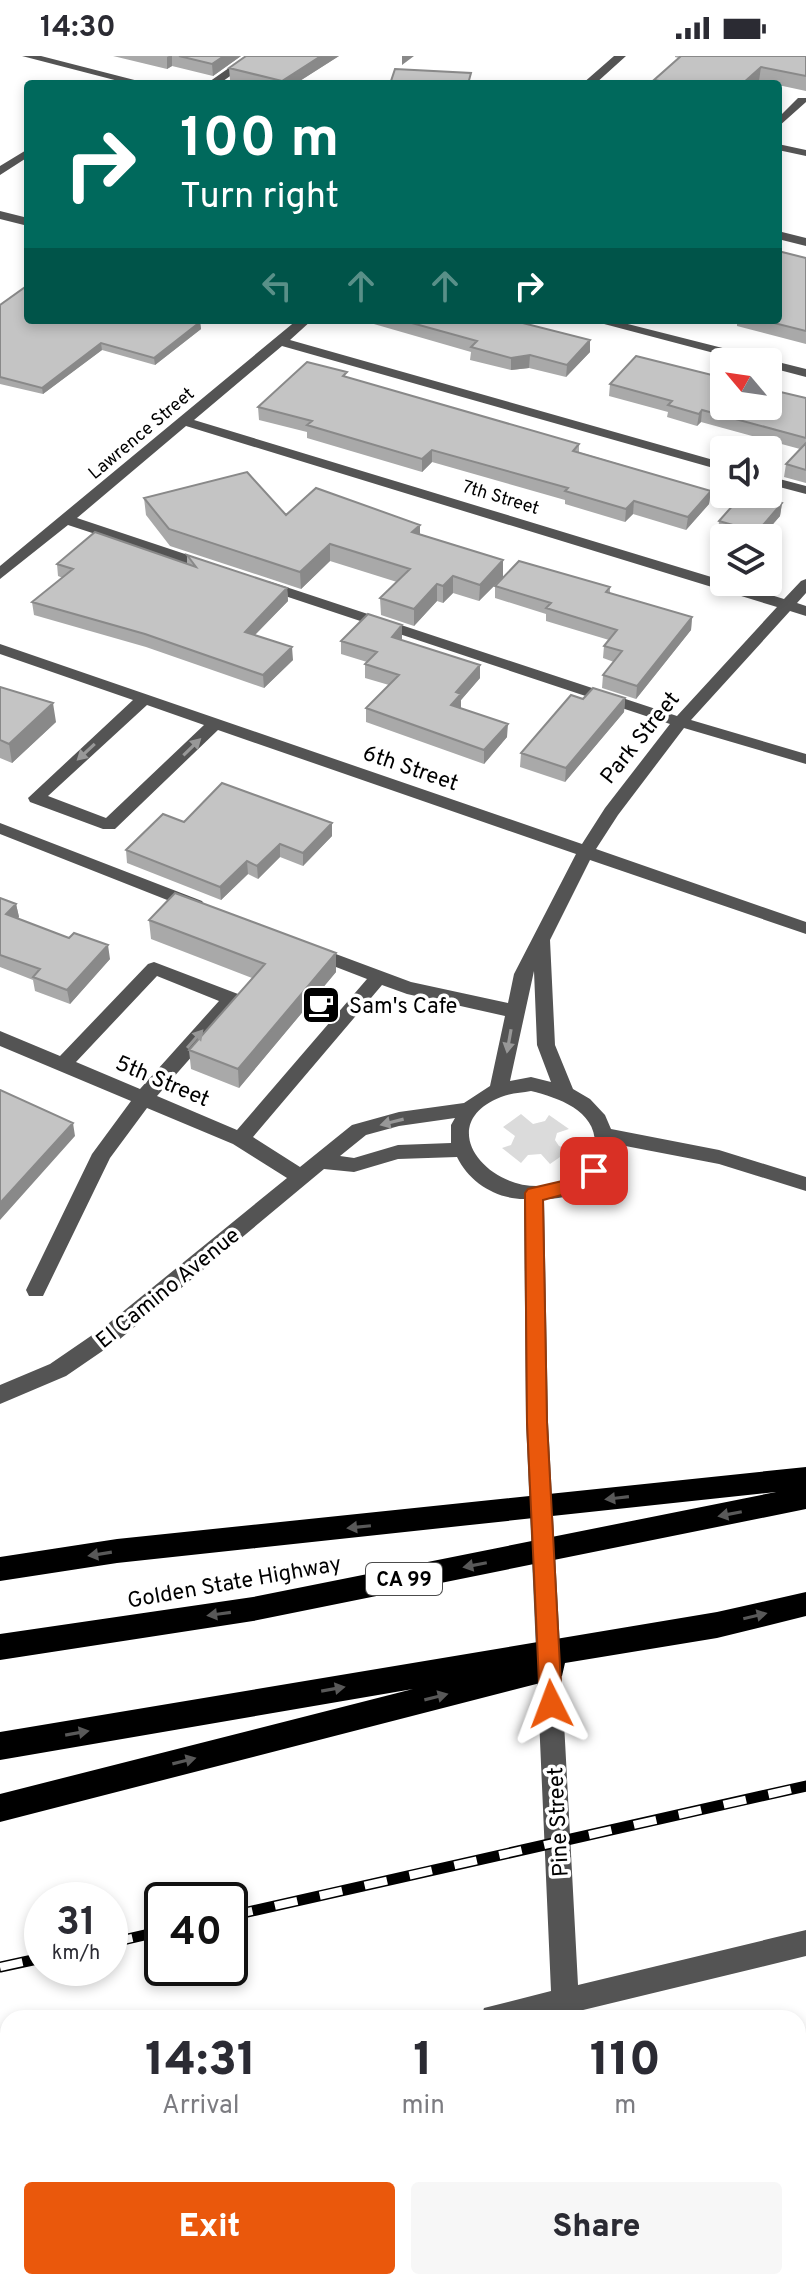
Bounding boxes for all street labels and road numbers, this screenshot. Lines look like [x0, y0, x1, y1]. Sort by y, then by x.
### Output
street label: Lawrence Street [84, 383, 200, 485]
street label: 7th Street [459, 476, 542, 521]
street label: Park Street [595, 687, 686, 790]
street label: 6th Street [359, 740, 461, 798]
street label: 5th Street [111, 1050, 213, 1114]
street label: El Camino Avenue [91, 1223, 246, 1355]
street label: Golden State Highway [125, 1551, 344, 1616]
road number: CA 99 [366, 1563, 442, 1595]
street label: Pine Street [543, 1766, 576, 1877]

